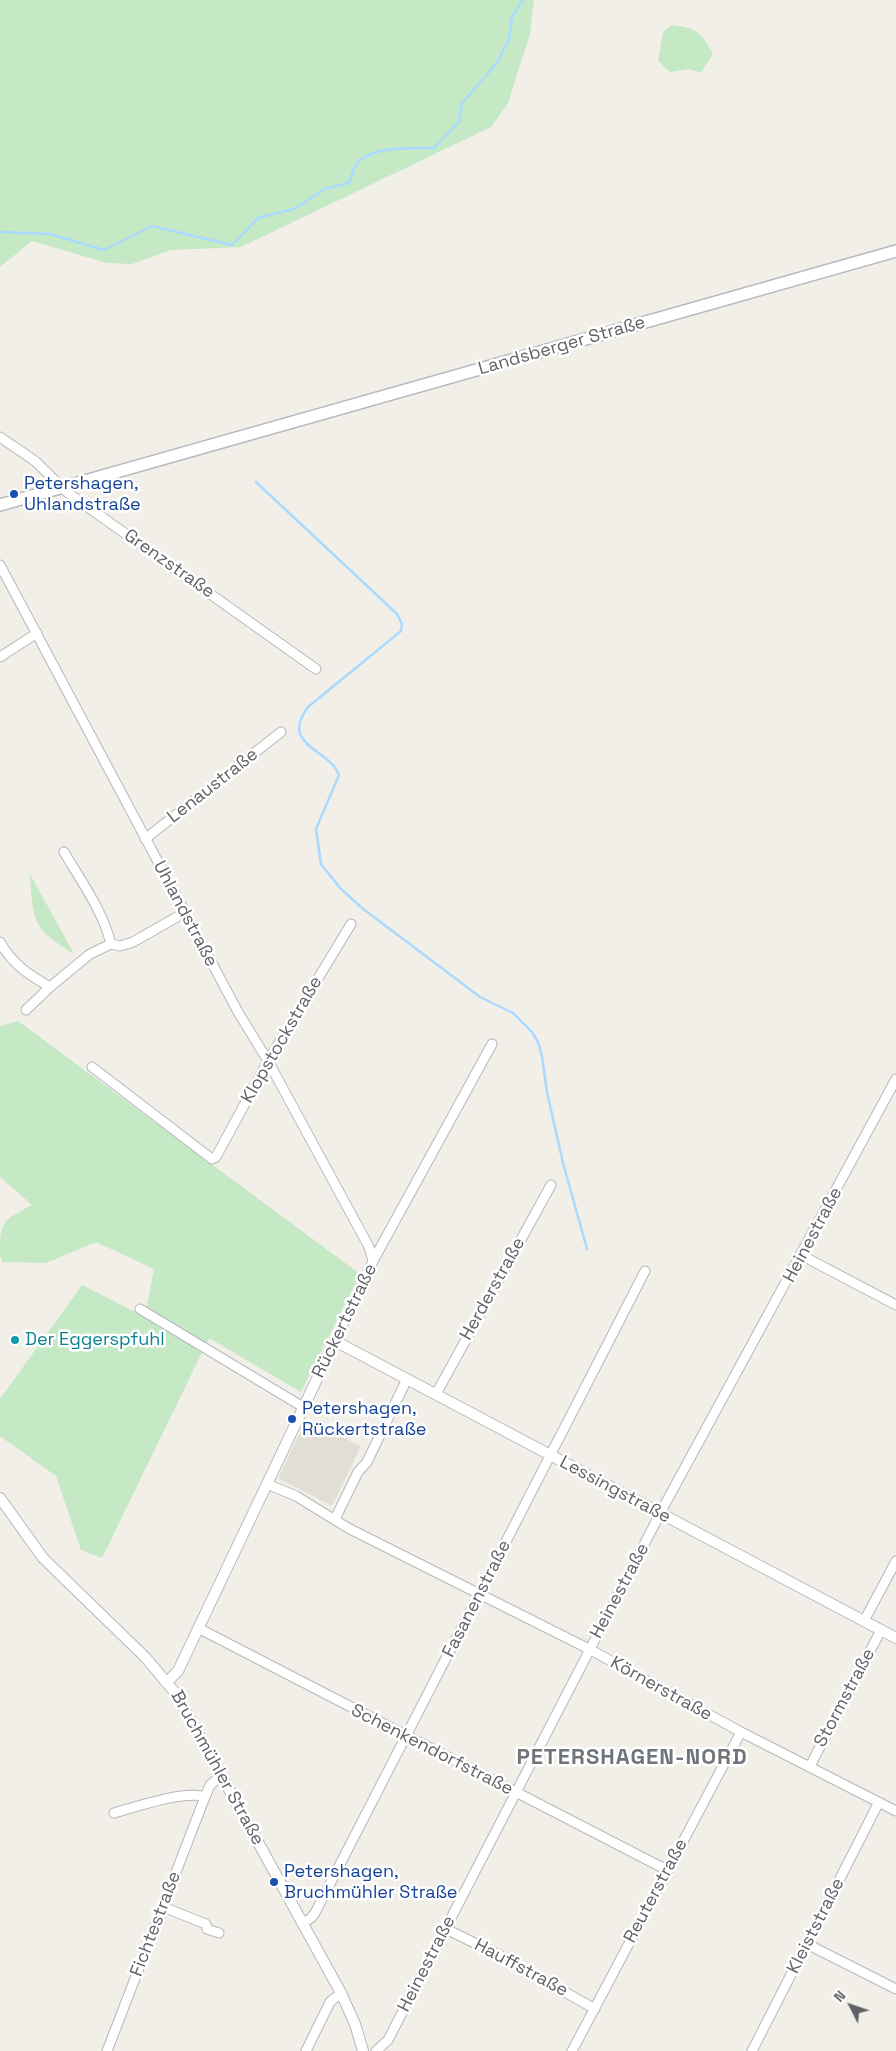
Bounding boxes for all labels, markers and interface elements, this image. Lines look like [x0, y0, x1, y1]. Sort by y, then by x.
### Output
street label: Landsberger Straße [476, 312, 648, 380]
place label: Petershagen, Uhlandstraße [24, 473, 141, 516]
marker: Petershagen, Uhlandstraße [8, 488, 20, 500]
street label: Grenzstraße [119, 525, 219, 603]
street label: Lenaustraße [163, 744, 263, 828]
street label: Uhlandstraße [148, 857, 222, 971]
street label: Klopstockstraße [237, 973, 327, 1107]
street label: Heinestraße [779, 1184, 847, 1286]
street label: Herderstraße [456, 1234, 530, 1344]
street label: Rückertstraße [308, 1260, 382, 1382]
place label: Der Eggerspfuhl [25, 1329, 165, 1351]
marker: Der Eggerspfuhl [9, 1334, 21, 1346]
place label: Petershagen, Rückertstraße [302, 1398, 426, 1440]
marker: Petershagen, Rückertstraße [286, 1413, 298, 1425]
street label: Lessingstraße [556, 1452, 674, 1528]
street label: Fasanenstraße [438, 1537, 516, 1661]
street label: Heinestraße [586, 1540, 654, 1642]
street label: Stormstraße [810, 1645, 880, 1751]
street label: Körnerstraße [606, 1652, 716, 1726]
street label: Bruchmühler Straße [166, 1687, 268, 1849]
street label: Schenkendorfstraße [347, 1700, 517, 1800]
district label: PETERSHAGEN-NORD [514, 1745, 750, 1771]
street label: Reuterstraße [620, 1835, 692, 1947]
place label: Petershagen, Bruchmühler Straße [284, 1861, 457, 1904]
street label: Fichtestraße [126, 1868, 186, 1980]
street label: Kleiststraße [783, 1875, 849, 1977]
marker: Petershagen, Bruchmühler Straße [268, 1876, 280, 1888]
street label: Heinestraße [394, 1912, 460, 2016]
street label: Hauffstraße [471, 1934, 571, 2002]
north arrow [826, 1981, 876, 2031]
text: N [830, 1987, 850, 2006]

